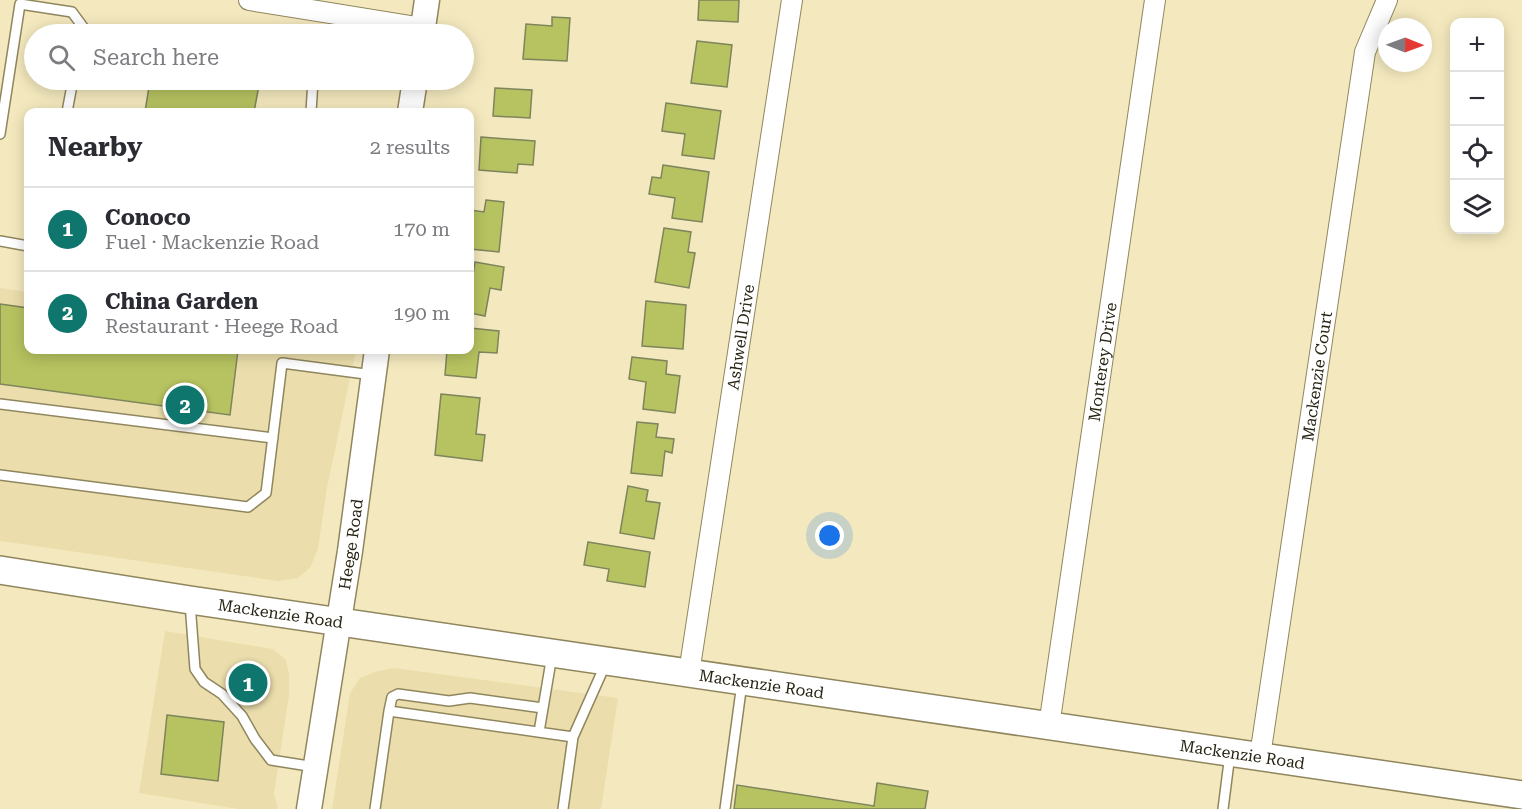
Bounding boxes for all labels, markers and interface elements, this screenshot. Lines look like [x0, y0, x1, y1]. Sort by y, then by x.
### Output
north arrow [1378, 18, 1432, 72]
map controls [1450, 18, 1504, 234]
button: + [1450, 18, 1504, 72]
search box [24, 24, 474, 90]
icon: search [45, 41, 78, 74]
text: Search here [93, 45, 219, 70]
button: − [1450, 72, 1504, 126]
button: locate [1450, 126, 1504, 180]
text: Nearby [48, 132, 142, 162]
text: 2 results [370, 135, 450, 159]
button: layers [1450, 180, 1504, 234]
text: Conoco [105, 205, 191, 230]
text: 1 [62, 217, 73, 241]
text: 170 m [393, 217, 450, 241]
text: Fuel · Mackenzie Road [105, 230, 319, 254]
street label: Ashwell Drive [723, 283, 758, 391]
text: China Garden [105, 289, 258, 314]
text: 2 [62, 301, 73, 325]
text: 190 m [393, 301, 450, 325]
street label: Monterey Drive [1084, 301, 1120, 423]
street label: Mackenzie Court [1298, 310, 1336, 442]
text: Restaurant · Heege Road [105, 314, 339, 338]
pin: 2 [166, 382, 204, 428]
street label: Heege Road [334, 498, 366, 591]
your location [815, 521, 844, 550]
street label: Mackenzie Road [217, 595, 344, 632]
pin: 1 [228, 660, 268, 706]
street label: Mackenzie Road [698, 665, 825, 702]
street label: Mackenzie Road [1179, 736, 1306, 773]

